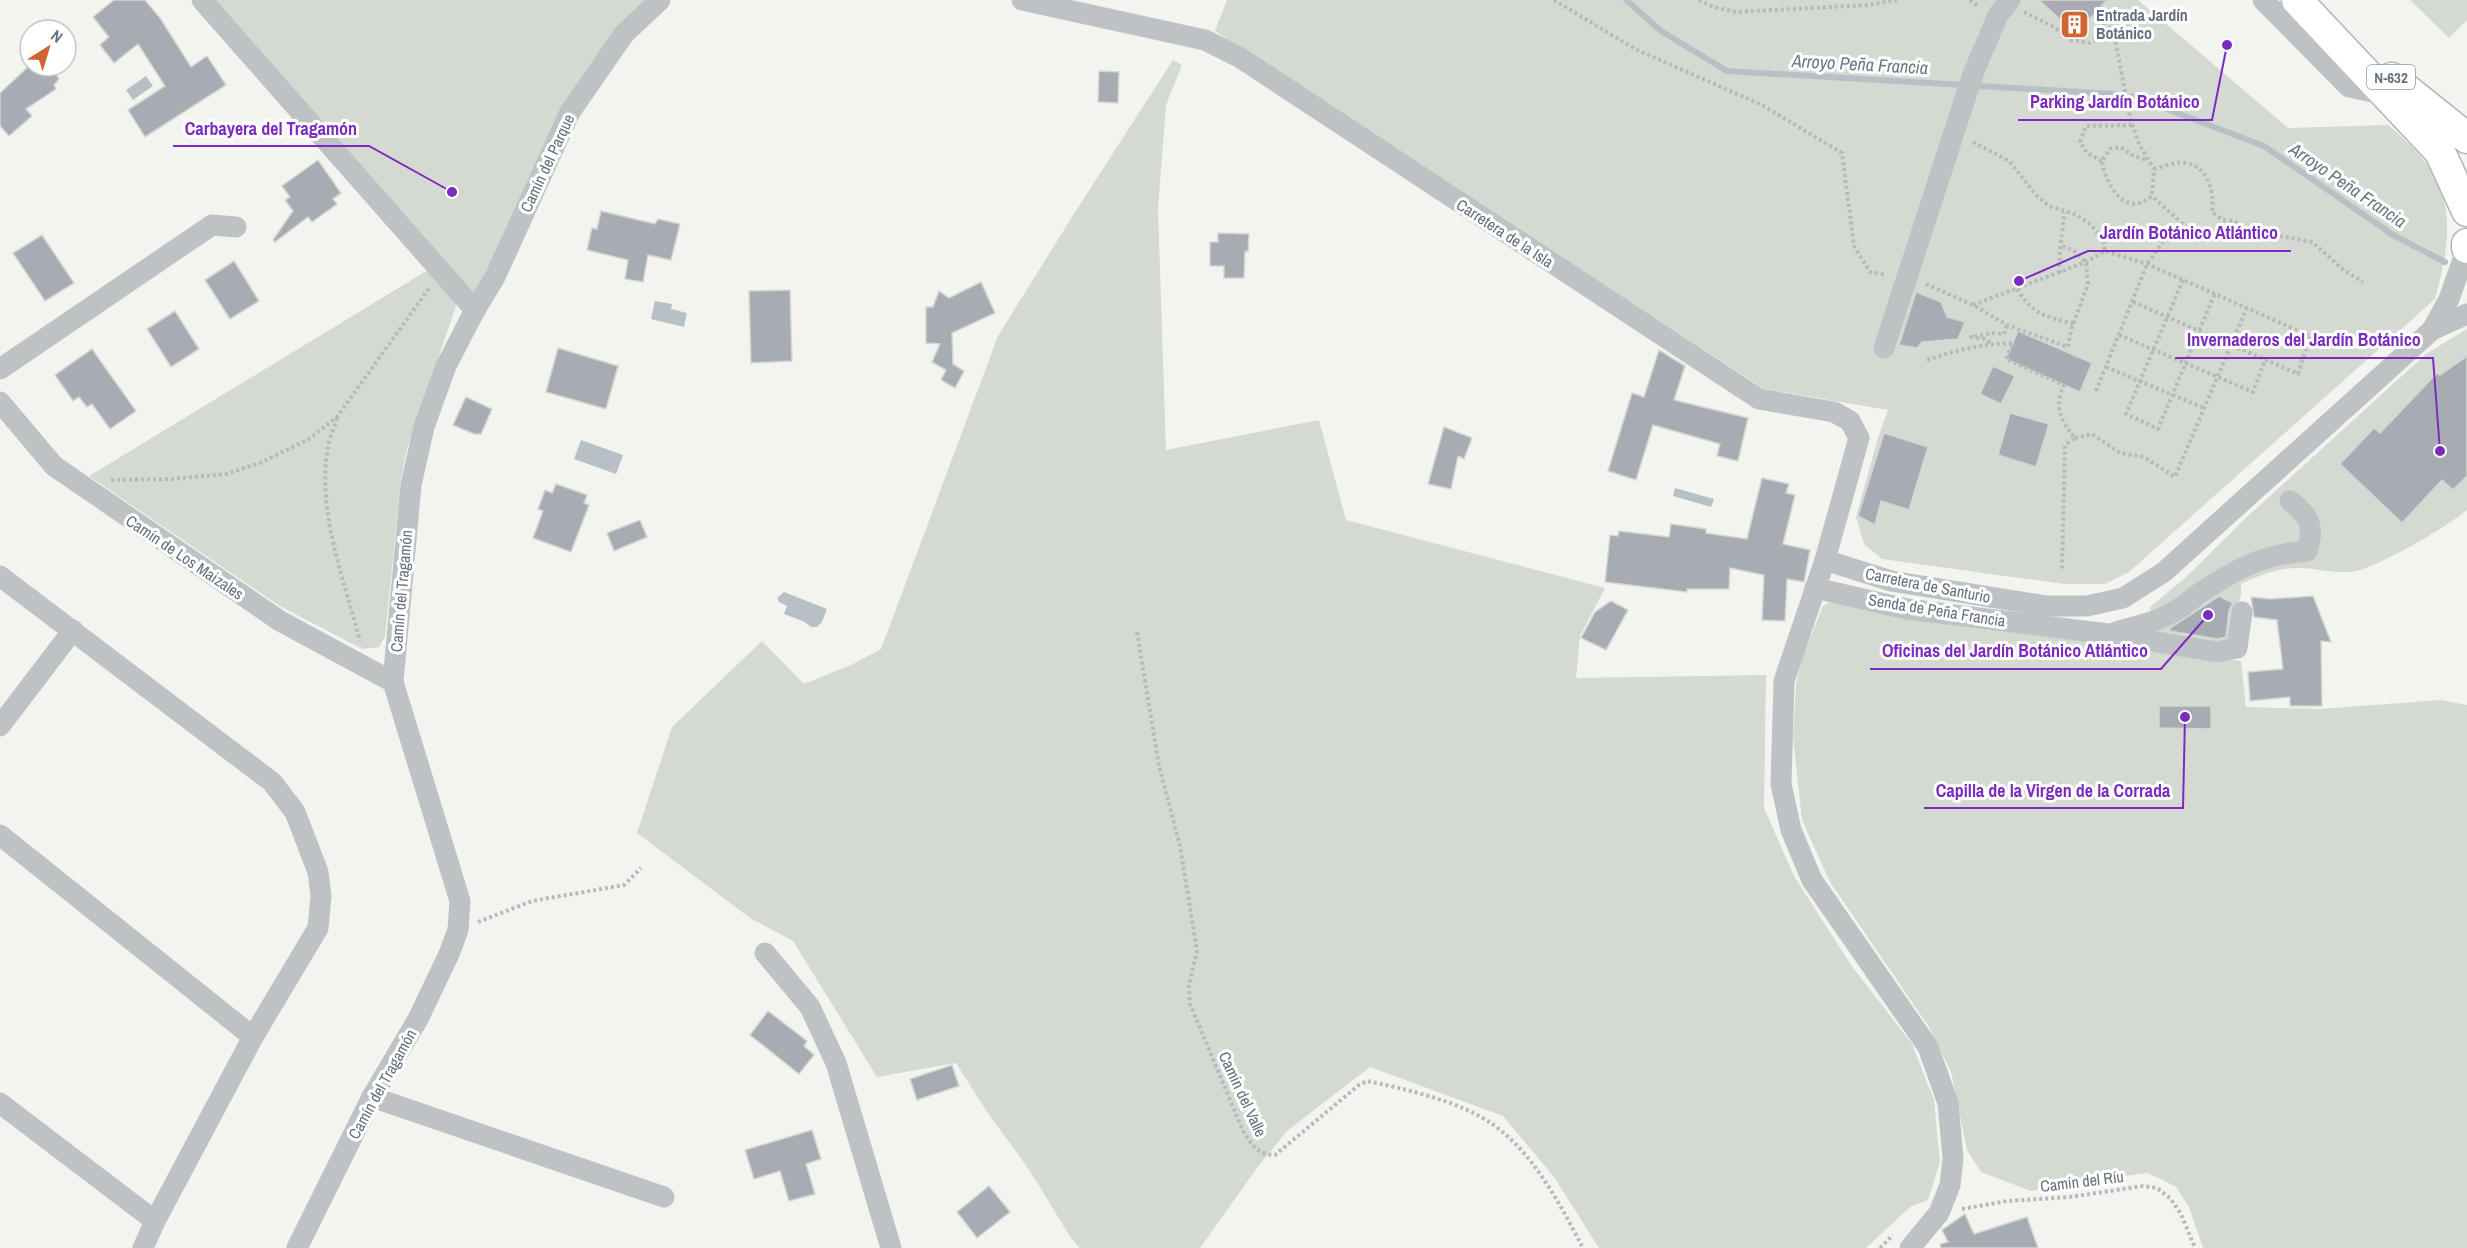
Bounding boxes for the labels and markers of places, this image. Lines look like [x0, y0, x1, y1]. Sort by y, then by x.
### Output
place label: Entrada Jardín Botánico [2096, 4, 2188, 44]
building icon: Entrada Jardín Botánico [2059, 8, 2091, 40]
callout: Parking Jardín Botánico [2018, 84, 2212, 120]
callout: Carbayera del Tragamón [173, 110, 369, 146]
callout: Jardín Botánico Atlántico [2088, 215, 2291, 251]
callout: Invernaderos del Jardín Botánico [2175, 322, 2433, 358]
callout: Oficinas del Jardín Botánico Atlántico [1870, 633, 2161, 669]
callout: Capilla de la Virgen de la Corrada [1924, 772, 2183, 808]

